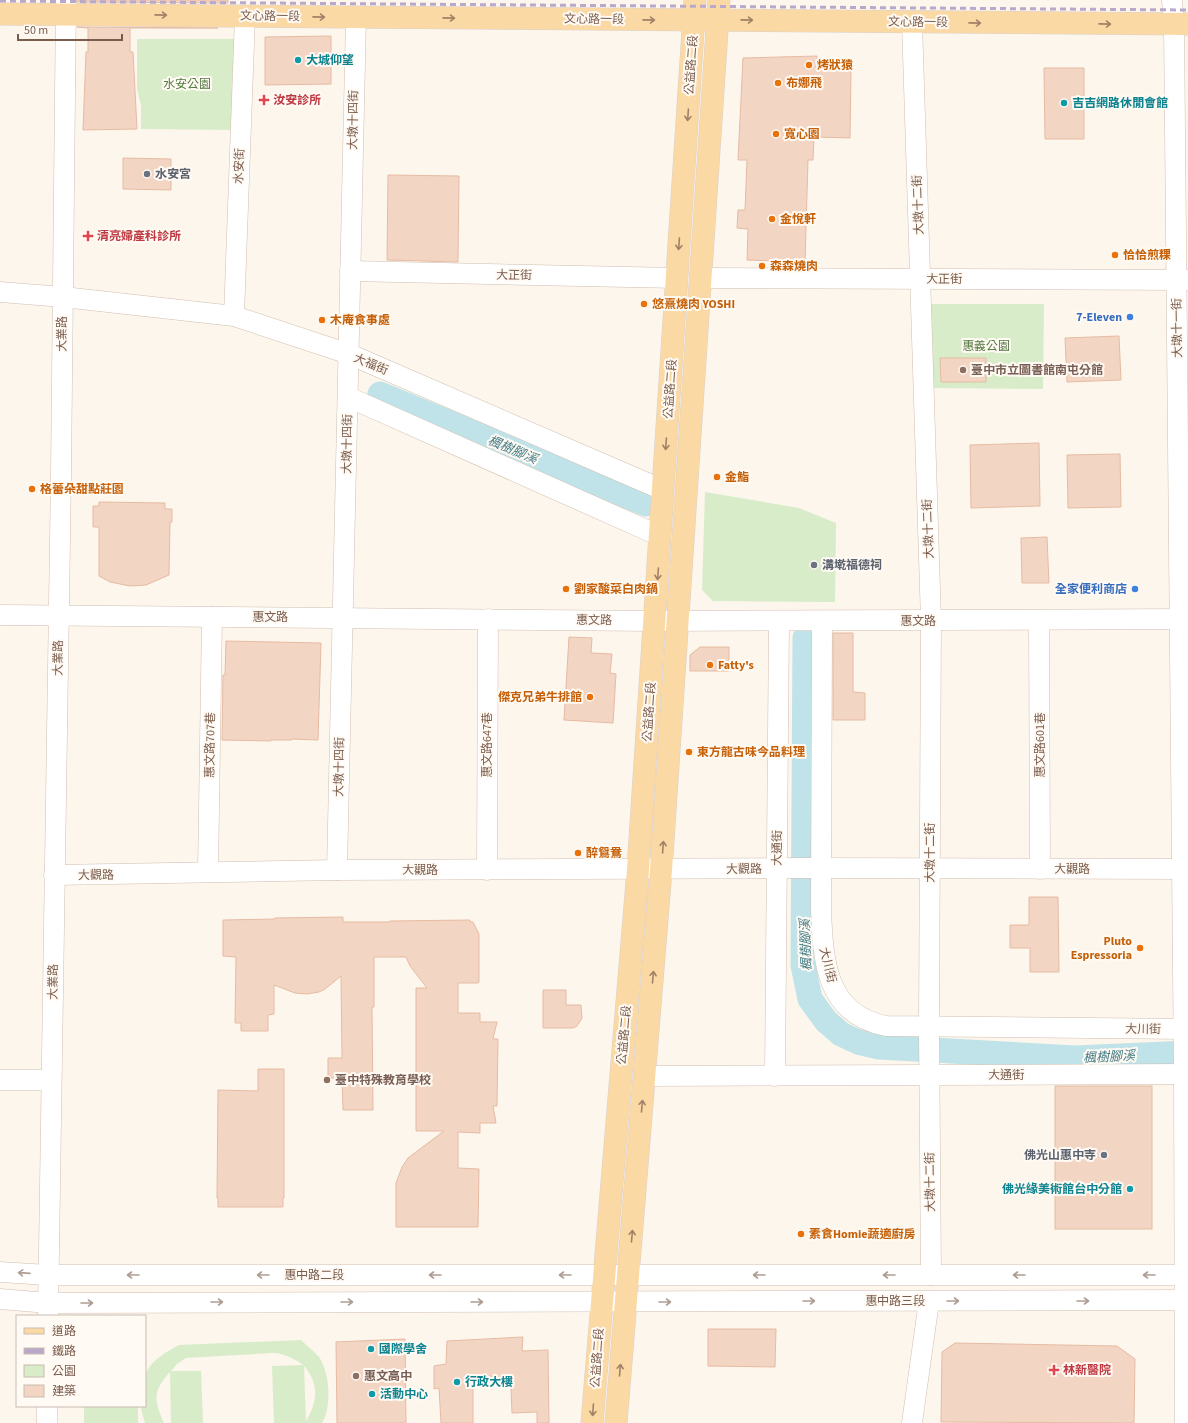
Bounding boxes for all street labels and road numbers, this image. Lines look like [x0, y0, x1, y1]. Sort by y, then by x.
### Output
street label: 文心路一段 [240, 7, 300, 26]
street label: 文心路一段 [564, 10, 624, 29]
street label: 文心路一段 [888, 13, 948, 32]
street label: 公益路二段 [681, 35, 702, 96]
street label: 大墩十四街 [344, 90, 363, 150]
street label: 水安街 [230, 148, 249, 184]
street label: 大墩十二街 [909, 175, 928, 235]
street label: 大正街 [496, 267, 532, 284]
street label: 大正街 [926, 271, 962, 288]
street label: 大墩十一街 [1168, 298, 1187, 358]
street label: 大業路 [54, 316, 71, 352]
street label: 大福街 [351, 350, 391, 379]
street label: 公益路二段 [660, 359, 681, 420]
street label: 大墩十四街 [338, 414, 357, 474]
street label: 大墩十二街 [919, 499, 938, 559]
street label: 惠文路 [252, 609, 288, 626]
street label: 惠文路 [576, 612, 612, 629]
street label: 惠文路 [900, 613, 936, 630]
street label: 大業路 [50, 640, 67, 676]
street label: 公益路二段 [639, 682, 660, 743]
street label: 惠文路707巷 [201, 712, 220, 778]
street label: 惠文路647巷 [479, 712, 496, 778]
street label: 惠文路601巷 [1032, 712, 1049, 778]
street label: 大墩十四街 [330, 737, 349, 797]
street label: 大墩十二街 [922, 823, 939, 883]
street label: 大通街 [769, 830, 786, 866]
street label: 大觀路 [726, 861, 762, 878]
street label: 大觀路 [1054, 861, 1090, 878]
street label: 大觀路 [402, 862, 438, 879]
street label: 大觀路 [78, 867, 114, 884]
street label: 大川街 [815, 946, 840, 985]
street label: 大業路 [45, 964, 62, 1000]
street label: 公益路二段 [613, 1004, 636, 1066]
street label: 大川街 [1125, 1021, 1161, 1038]
street label: 大通街 [988, 1067, 1024, 1084]
street label: 大墩十二街 [921, 1152, 940, 1212]
street label: 惠中路二段 [284, 1267, 344, 1284]
street label: 惠中路三段 [865, 1293, 925, 1310]
street label: 公益路二段 [587, 1328, 608, 1389]

